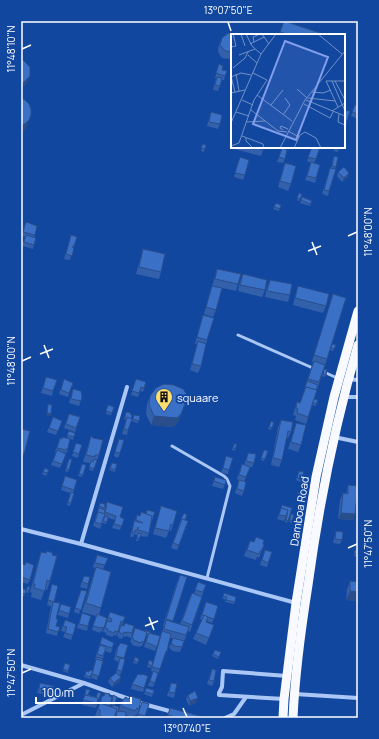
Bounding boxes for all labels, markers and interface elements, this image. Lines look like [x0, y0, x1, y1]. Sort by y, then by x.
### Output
text: 13°07'50"E [204, 3, 253, 17]
text: 11°48'10"N [4, 25, 18, 72]
inset map [231, 34, 345, 148]
text: 11°48'00"N [361, 207, 375, 257]
text: 11°48'00"N [4, 336, 18, 386]
building icon: squaare [154, 387, 174, 412]
place label: squaare [177, 390, 219, 405]
street label: Damboa Road [286, 475, 312, 547]
text: 11°47'50"N [361, 520, 375, 568]
text: 11°47'50"N [4, 649, 18, 697]
scale bar [36, 679, 131, 705]
text: 100 m [42, 684, 74, 701]
text: 13°07'40"E [163, 721, 211, 735]

